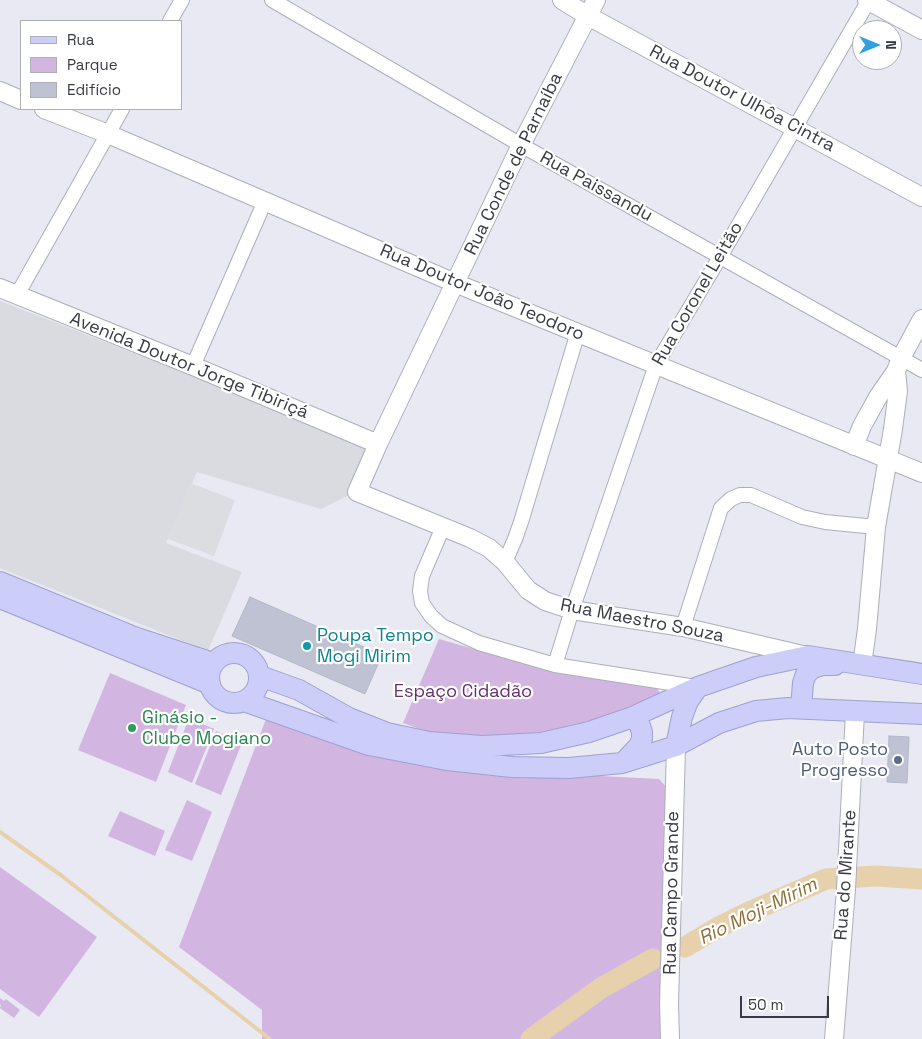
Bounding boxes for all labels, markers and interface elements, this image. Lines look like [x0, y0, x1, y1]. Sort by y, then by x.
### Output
legend [20, 20, 182, 110]
north arrow [852, 20, 902, 70]
text: Rua [67, 30, 94, 49]
text: N [882, 40, 900, 50]
street label: Rua Doutor Ulhôa Cintra [645, 41, 839, 157]
text: Parque [67, 55, 118, 74]
street label: Rua Conde de Parnaíba [460, 69, 568, 259]
text: Edifício [67, 80, 121, 99]
street label: Rua Paissandu [536, 147, 656, 227]
street label: Rua Coronel Leitão [648, 218, 748, 370]
street label: Rua Doutor João Teodoro [377, 240, 587, 346]
street label: Avenida Doutor Jorge Tibiriçá [67, 308, 311, 424]
street label: Rua Maestro Souza [558, 595, 726, 647]
place label: Poupa Tempo Mogi Mirim [317, 625, 434, 668]
marker: Poupa Tempo Mogi Mirim [301, 640, 313, 652]
park label: Espaço Cidadão [394, 681, 532, 703]
place label: Ginásio - Clube Mogiano [142, 707, 271, 750]
marker: Ginásio - Clube Mogiano [126, 722, 138, 734]
place label: Auto Posto Progresso [792, 739, 888, 782]
marker: Auto Posto Progresso [892, 754, 904, 766]
street label: Rua do Mirante [831, 809, 861, 941]
street label: Rua Campo Grande [660, 811, 684, 975]
water label: Rio Moji-Mirim [695, 874, 821, 950]
scale bar [742, 986, 831, 1018]
text: 50 m [748, 995, 783, 1014]

